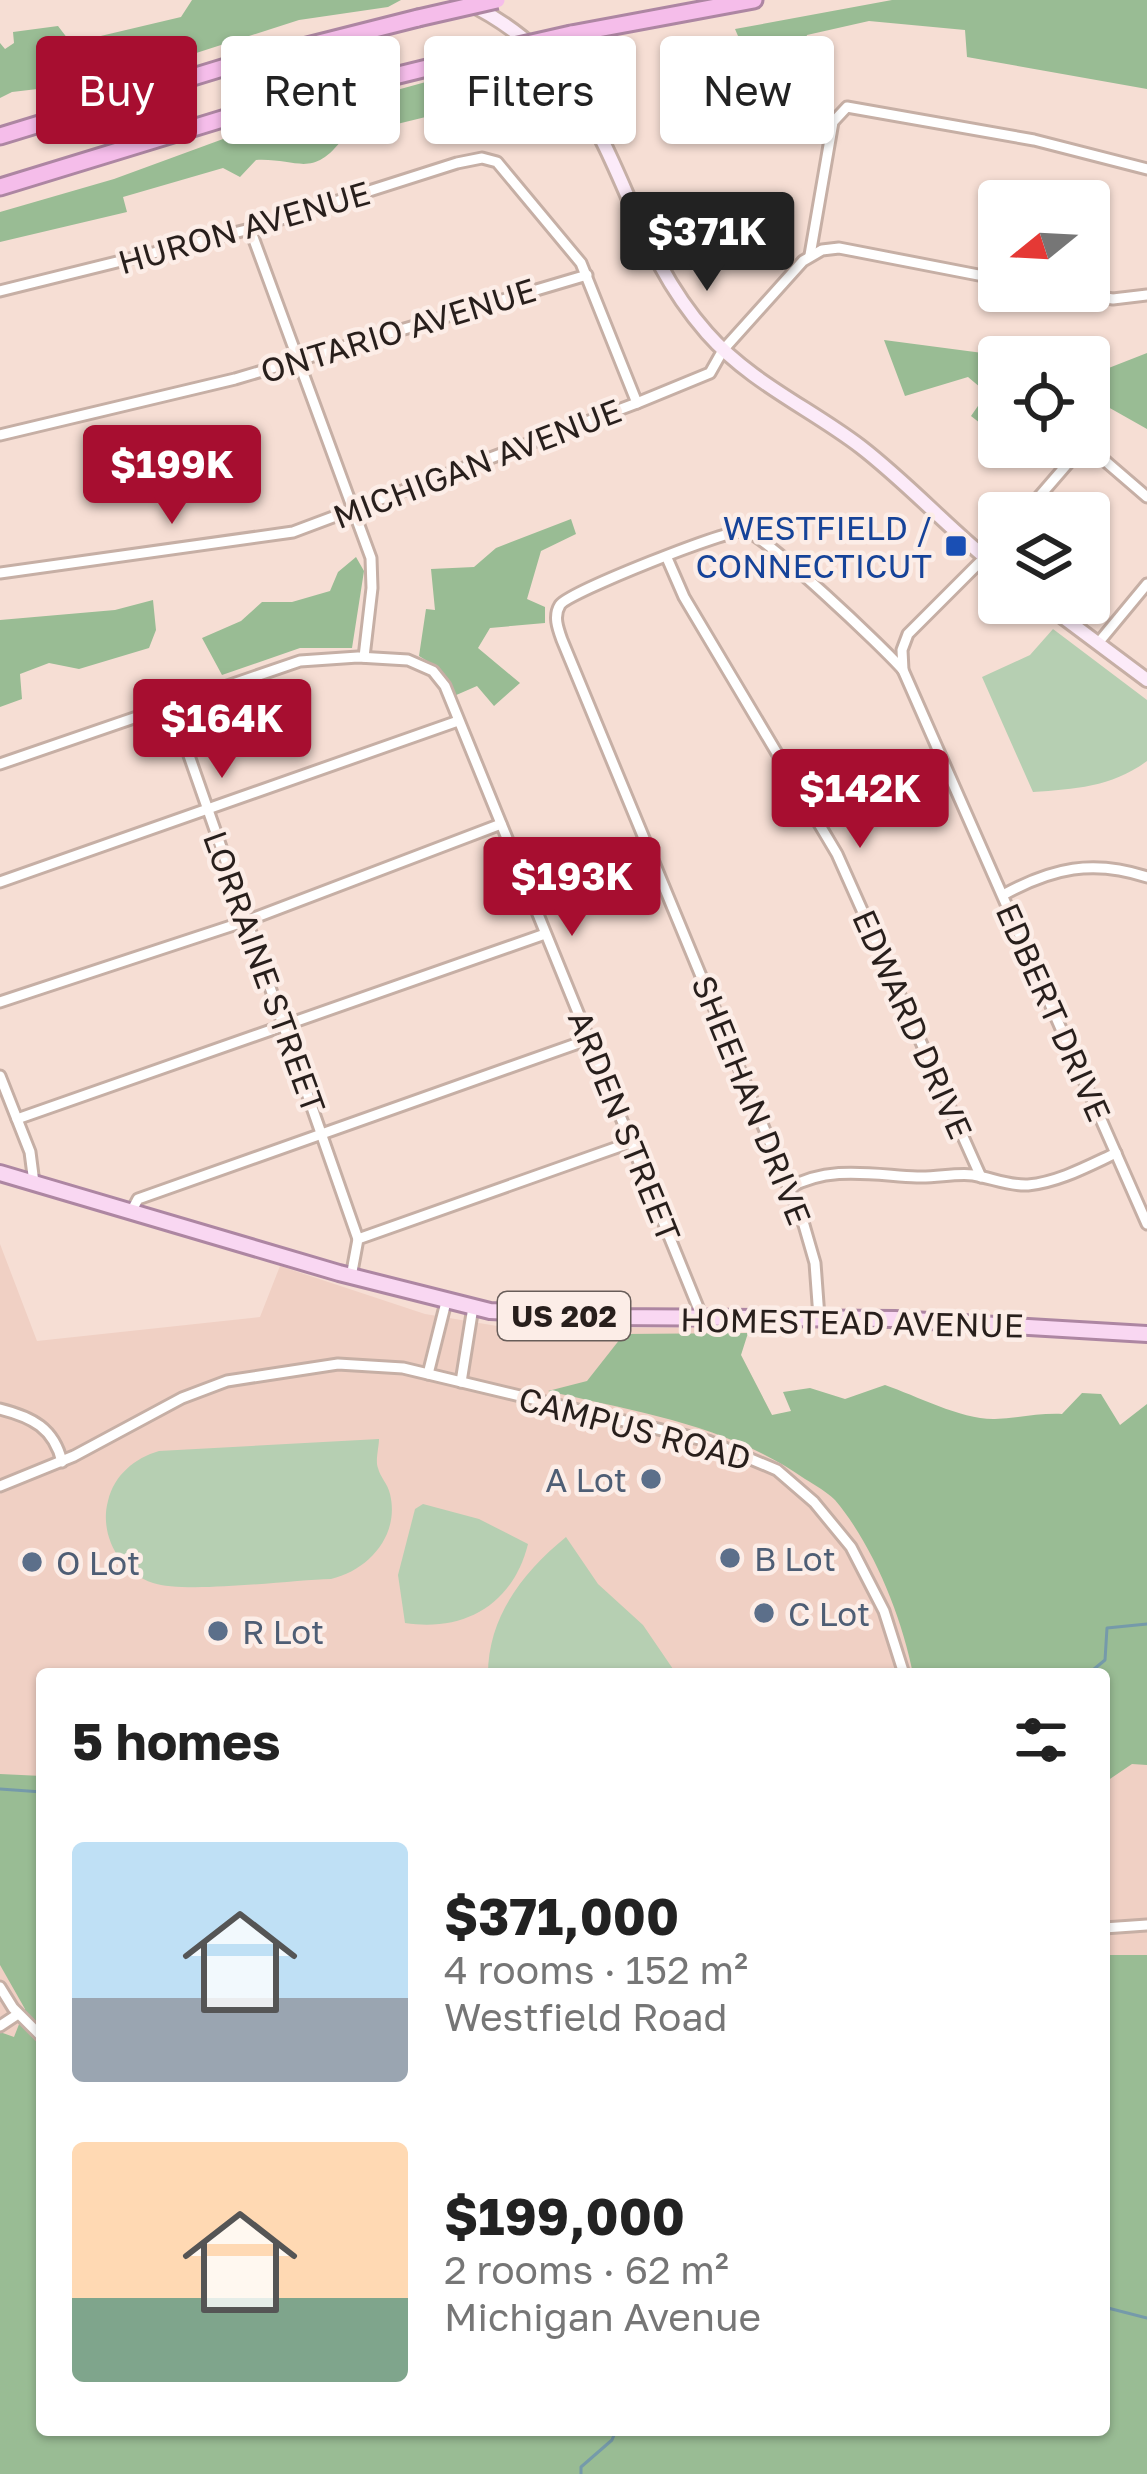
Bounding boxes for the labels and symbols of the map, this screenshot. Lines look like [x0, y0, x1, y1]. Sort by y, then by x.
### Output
street label: HURON AVENUE [114, 172, 374, 282]
north arrow [978, 180, 1110, 312]
pin: $371K [623, 192, 791, 294]
street label: ONTARIO AVENUE [256, 270, 540, 390]
street label: MICHIGAN AVENUE [327, 390, 627, 536]
pin: $199K [88, 425, 256, 527]
place label: WESTFIELD / CONNECTICUT [695, 508, 932, 585]
marker: WESTFIELD / CONNECTICUT [943, 533, 969, 559]
pin: $164K [138, 679, 306, 781]
pin: $142K [776, 749, 944, 851]
street label: LORRAINE STREET [196, 826, 334, 1118]
pin: $193K [488, 837, 656, 939]
street label: EDBERT DRIVE [989, 897, 1119, 1127]
street label: EDWARD DRIVE [845, 903, 981, 1145]
street label: SHEEHAN DRIVE [684, 970, 820, 1230]
street label: ARDEN STREET [561, 1005, 689, 1247]
road number: US 202 [498, 1292, 630, 1340]
street label: HOMESTEAD AVENUE [680, 1300, 1024, 1344]
street label: CAMPUS ROAD [515, 1378, 755, 1478]
place label: A Lot [545, 1460, 627, 1499]
marker: A Lot [638, 1466, 664, 1492]
place label: B Lot [754, 1539, 836, 1578]
place label: O Lot [56, 1543, 140, 1582]
marker: B Lot [717, 1545, 743, 1571]
marker: O Lot [19, 1549, 45, 1575]
place label: C Lot [788, 1594, 870, 1633]
marker: C Lot [751, 1600, 777, 1626]
place label: R Lot [242, 1612, 324, 1651]
marker: R Lot [205, 1618, 231, 1644]

